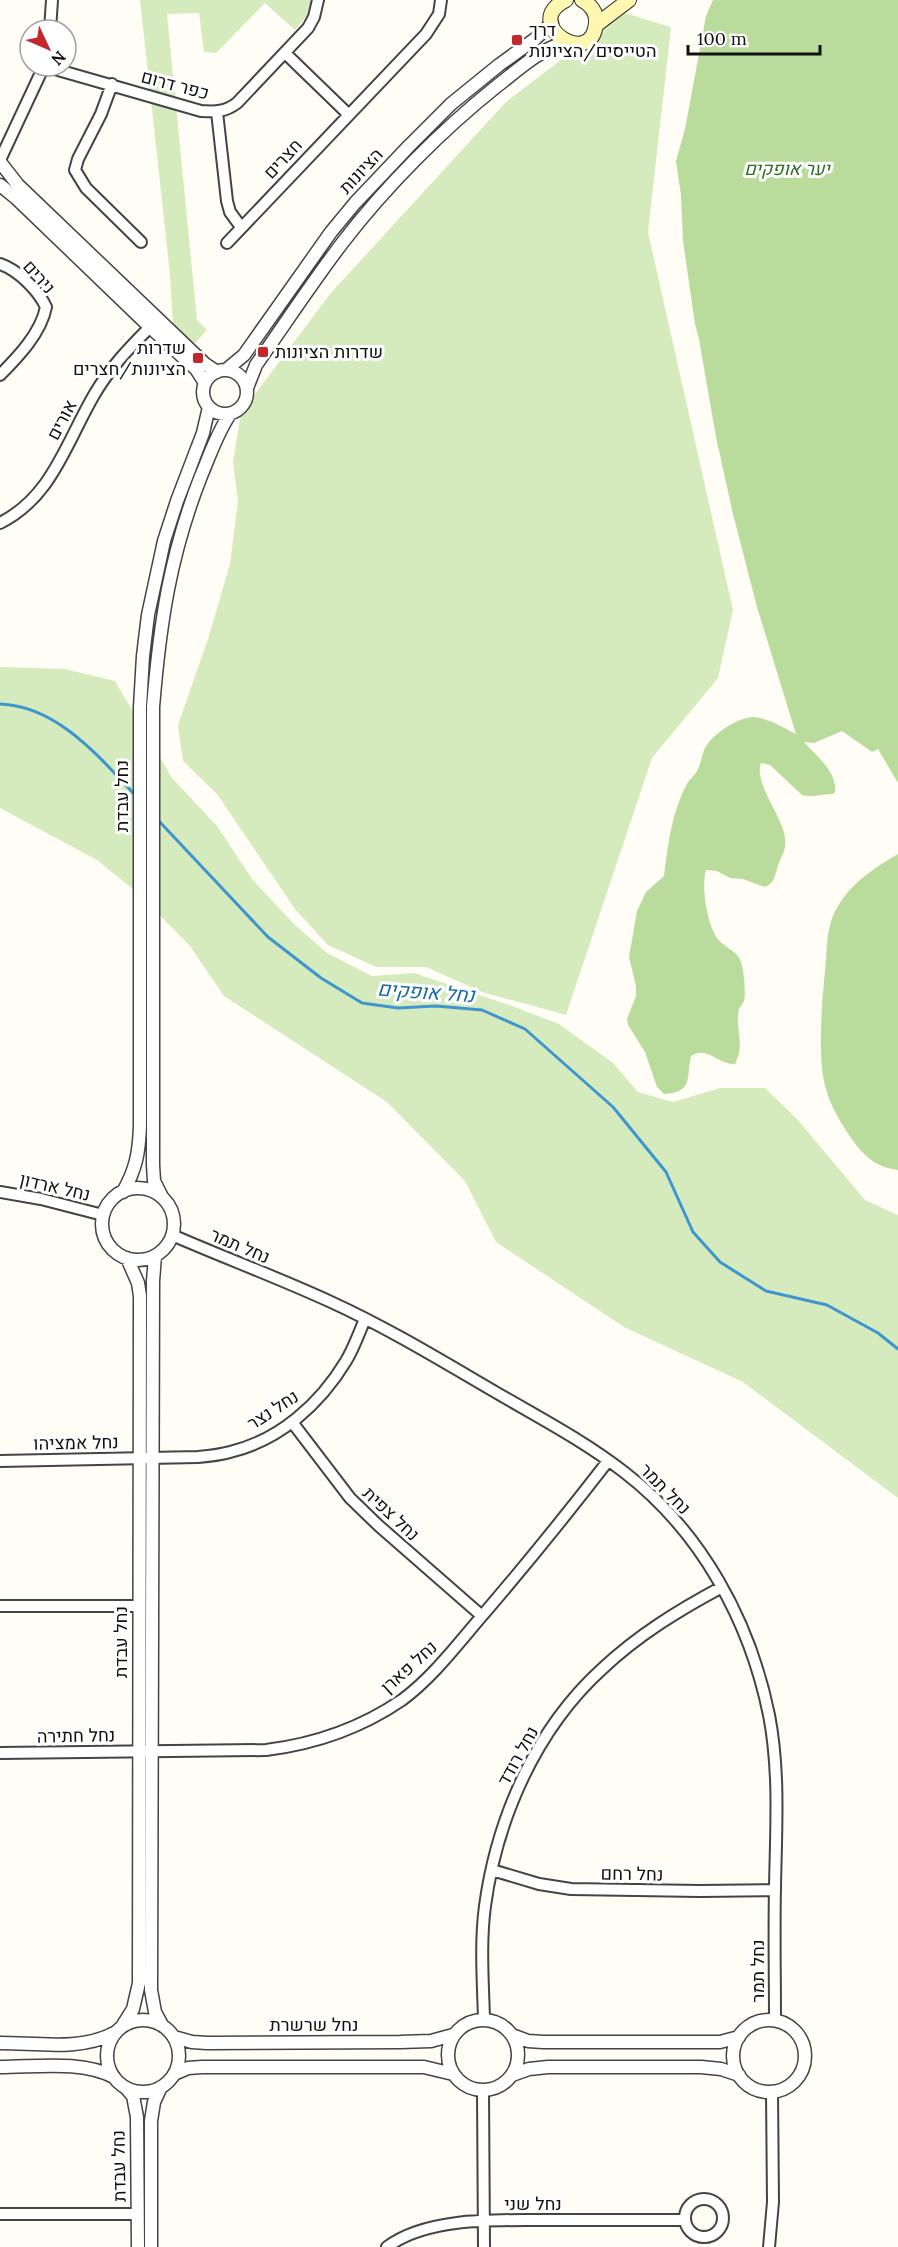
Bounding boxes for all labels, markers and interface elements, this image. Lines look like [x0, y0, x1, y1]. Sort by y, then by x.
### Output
north arrow [18, 18, 78, 78]
place label: דרך הטייסים/הציונות [529, 18, 657, 62]
scale bar [688, 18, 820, 56]
text: 100 m [697, 27, 747, 50]
marker: דרך הטייסים/הציונות [510, 33, 524, 47]
text: N [47, 47, 70, 70]
street label: כפר דרום [139, 64, 212, 105]
street label: חצרים [258, 134, 307, 183]
street label: הציונות [334, 143, 388, 198]
park label: יער אופקים [744, 157, 831, 180]
street label: נירים [18, 255, 61, 298]
place label: שדרות הציונות/חצרים [73, 336, 186, 380]
place label: שדרות הציונות [275, 340, 383, 363]
marker: שדרות הציונות [256, 345, 270, 359]
marker: שדרות הציונות/חצרים [191, 351, 205, 365]
street label: אורים [41, 396, 82, 444]
street label: נחל עבדת [110, 760, 133, 832]
water label: נחל אופקים [377, 976, 477, 1007]
street label: נחל ארדון [18, 1167, 93, 1206]
street label: נחל תמר [207, 1223, 274, 1268]
street label: נחל נצר [243, 1385, 303, 1435]
street label: נחל אמציהו [33, 1430, 119, 1455]
street label: נחל תמר [635, 1458, 696, 1519]
street label: נחל צפית [358, 1482, 425, 1546]
street label: נחל עבדת [109, 1606, 132, 1678]
street label: נחל פארן [376, 1635, 442, 1698]
street label: נחל רודד [492, 1722, 543, 1789]
street label: נחל חתירה [37, 1723, 115, 1748]
street label: נחל רחם [601, 1861, 664, 1886]
street label: נחל תמר [746, 1940, 769, 2002]
street label: נחל שרשרת [270, 2013, 358, 2036]
street label: נחל עבדת [106, 2130, 131, 2202]
street label: נחל שני [504, 2192, 562, 2215]

